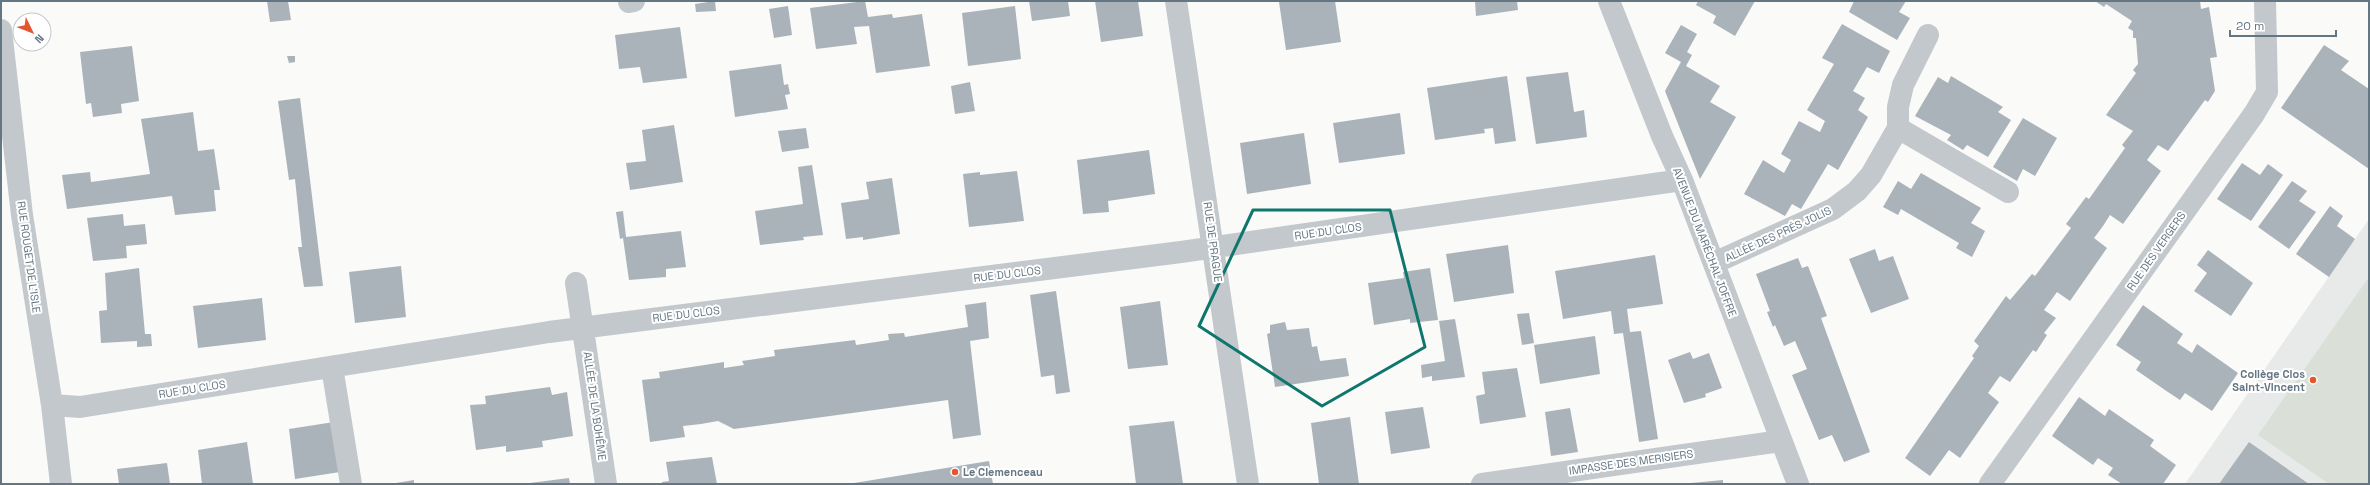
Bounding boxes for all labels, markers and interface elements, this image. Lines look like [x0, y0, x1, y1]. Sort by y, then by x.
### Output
north arrow [12, 12, 52, 52]
scale bar [2230, 12, 2336, 38]
text: 20 m [2236, 18, 2264, 34]
text: N [32, 31, 47, 46]
street label: AVENUE DU MARÉCHAL JOFFRE [1670, 165, 1740, 319]
street label: RUE ROUGET DE L'ISLE [14, 200, 44, 314]
street label: RUE DE PRAGUE [1200, 201, 1226, 283]
street label: ALLÉE DES PRÉS JOLIS [1723, 203, 1834, 265]
street label: RUE DES VERGERS [2124, 209, 2189, 293]
street label: RUE DU CLOS [1294, 219, 1363, 243]
street label: RUE DU CLOS [973, 263, 1042, 285]
street label: RUE DU CLOS [652, 303, 721, 325]
street label: ALLÉE DE LA BOHÊME [580, 351, 610, 461]
place label: Collège Clos Saint-Vincent [2232, 367, 2305, 394]
marker: Collège Clos Saint-Vincent [2308, 375, 2318, 385]
street label: RUE DU CLOS [157, 377, 227, 401]
street label: IMPASSE DES MERISIERS [1568, 446, 1694, 478]
place label: Le Clemenceau [963, 465, 1043, 479]
marker: Le Clemenceau [950, 467, 960, 477]

